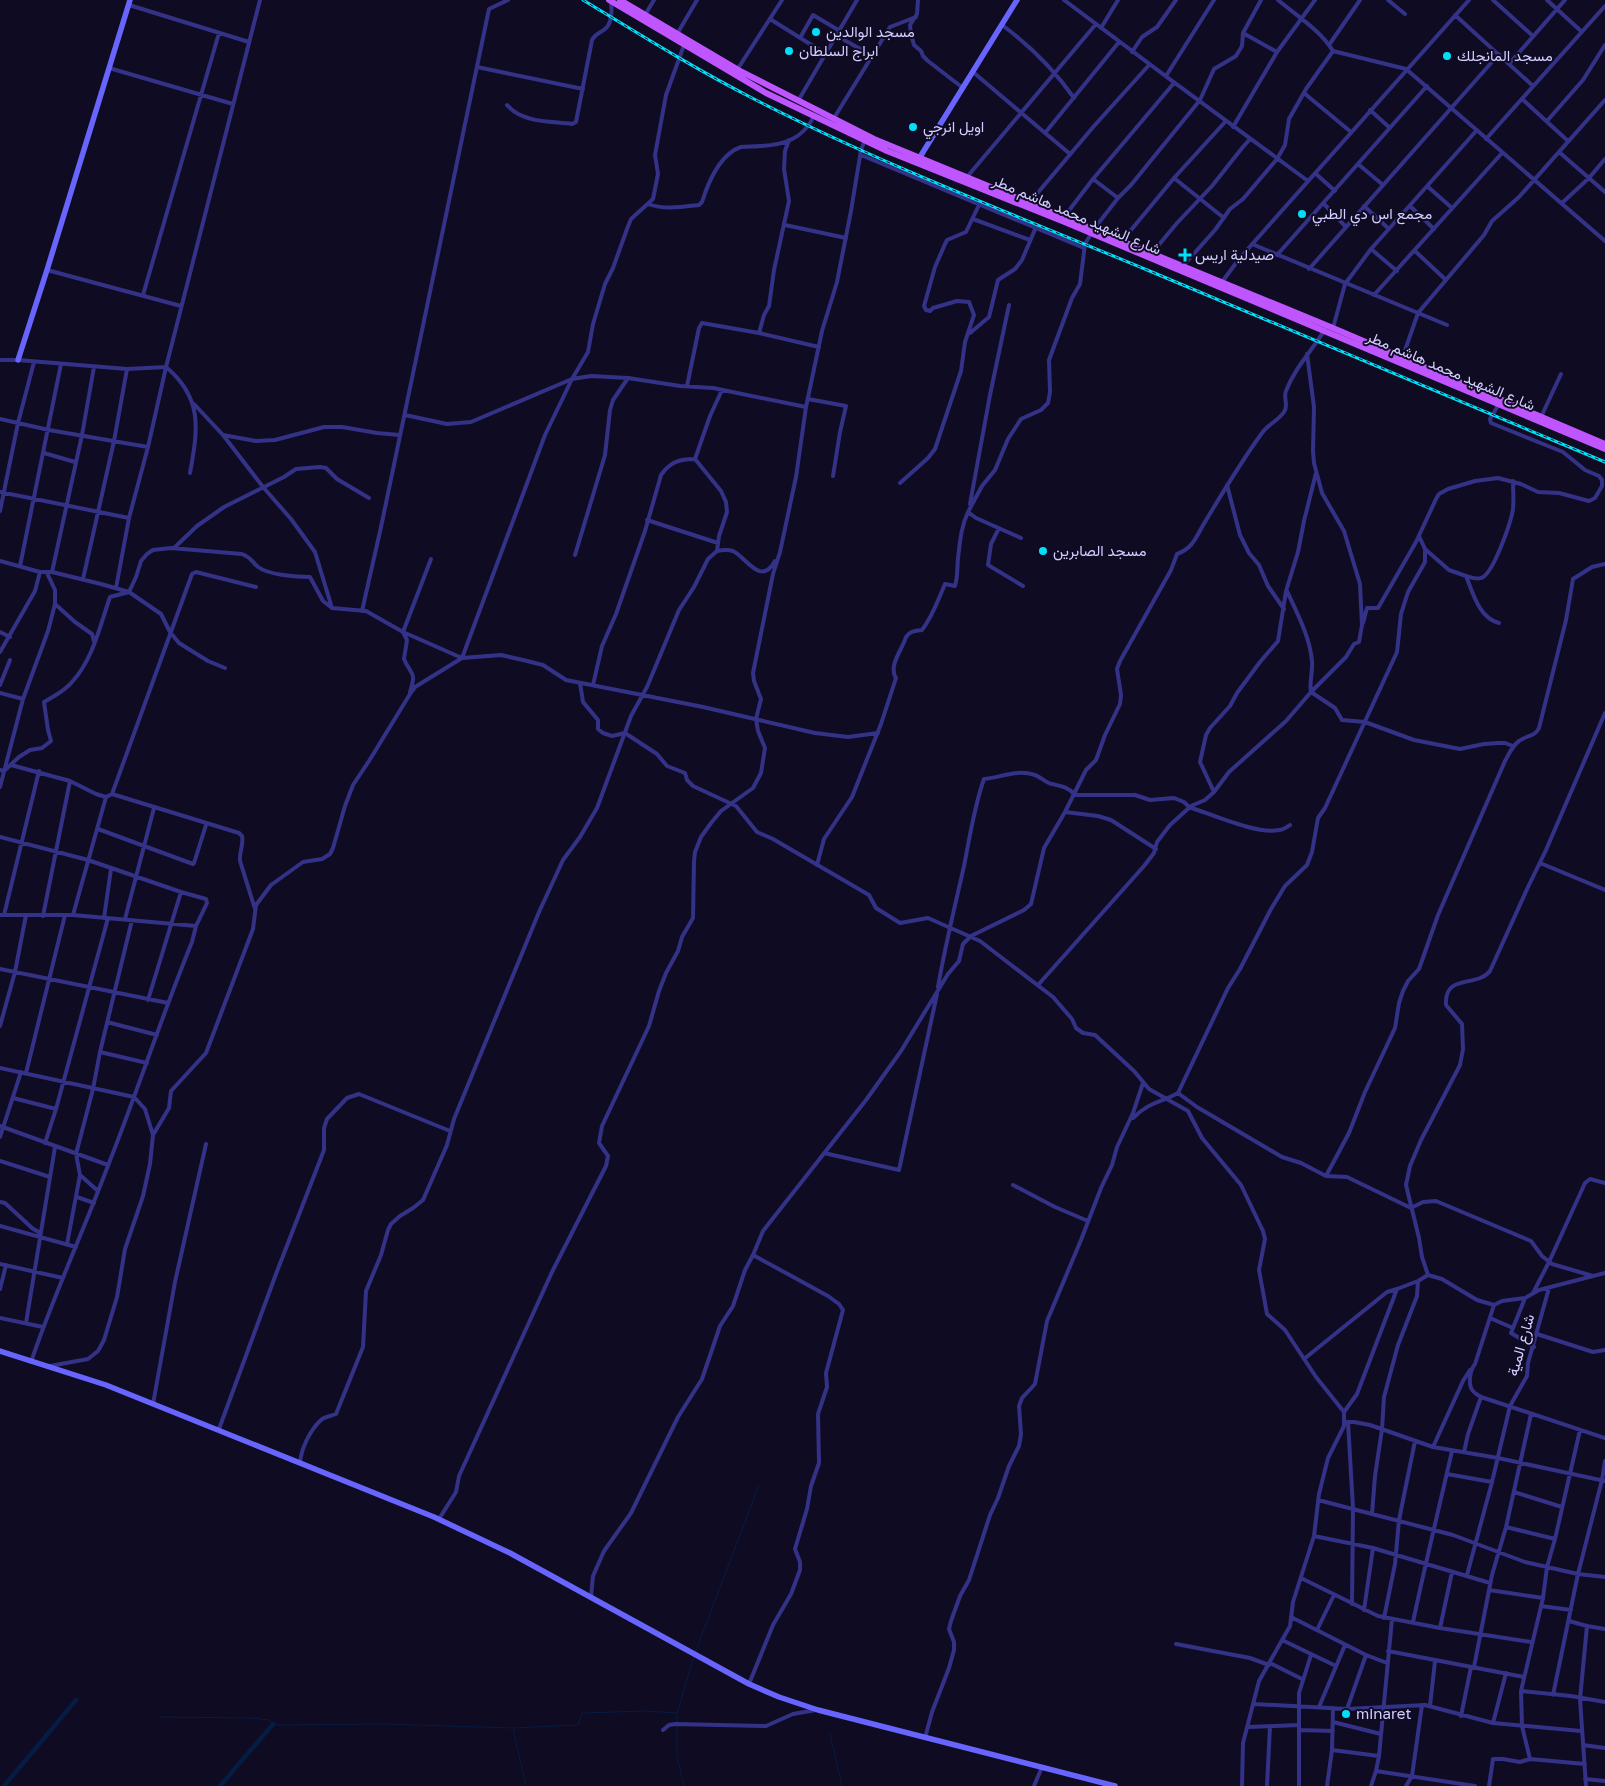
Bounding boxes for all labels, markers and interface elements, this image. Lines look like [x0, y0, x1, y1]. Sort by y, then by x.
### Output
place label: مسجد الوالدين [826, 22, 915, 42]
marker: مسجد الوالدين [810, 26, 822, 38]
place label: ابراج السلطان [799, 41, 878, 62]
marker: ابراج السلطان [783, 45, 795, 57]
place label: مسجد المانجلك [1457, 46, 1553, 65]
marker: مسجد المانجلك [1441, 50, 1453, 62]
place label: اويل انرجي [923, 117, 984, 140]
marker: اويل انرجي [907, 121, 919, 133]
street label: شارع الشهيد محمد هاشم مطر [989, 170, 1164, 261]
place label: مجمع اس دي الطبي [1312, 204, 1432, 227]
marker: مجمع اس دي الطبي [1296, 208, 1308, 220]
place label: صيدلية اريس [1195, 245, 1274, 265]
marker: صيدلية اريس [1179, 249, 1191, 261]
street label: شارع الشهيد محمد هاشم مطر [1363, 326, 1538, 417]
place label: مسجد الصابرين [1053, 541, 1146, 561]
marker: مسجد الصابرين [1037, 545, 1049, 557]
street label: شارع المية [1503, 1312, 1540, 1379]
place label: minaret [1356, 1704, 1411, 1722]
marker: minaret [1340, 1708, 1352, 1720]

